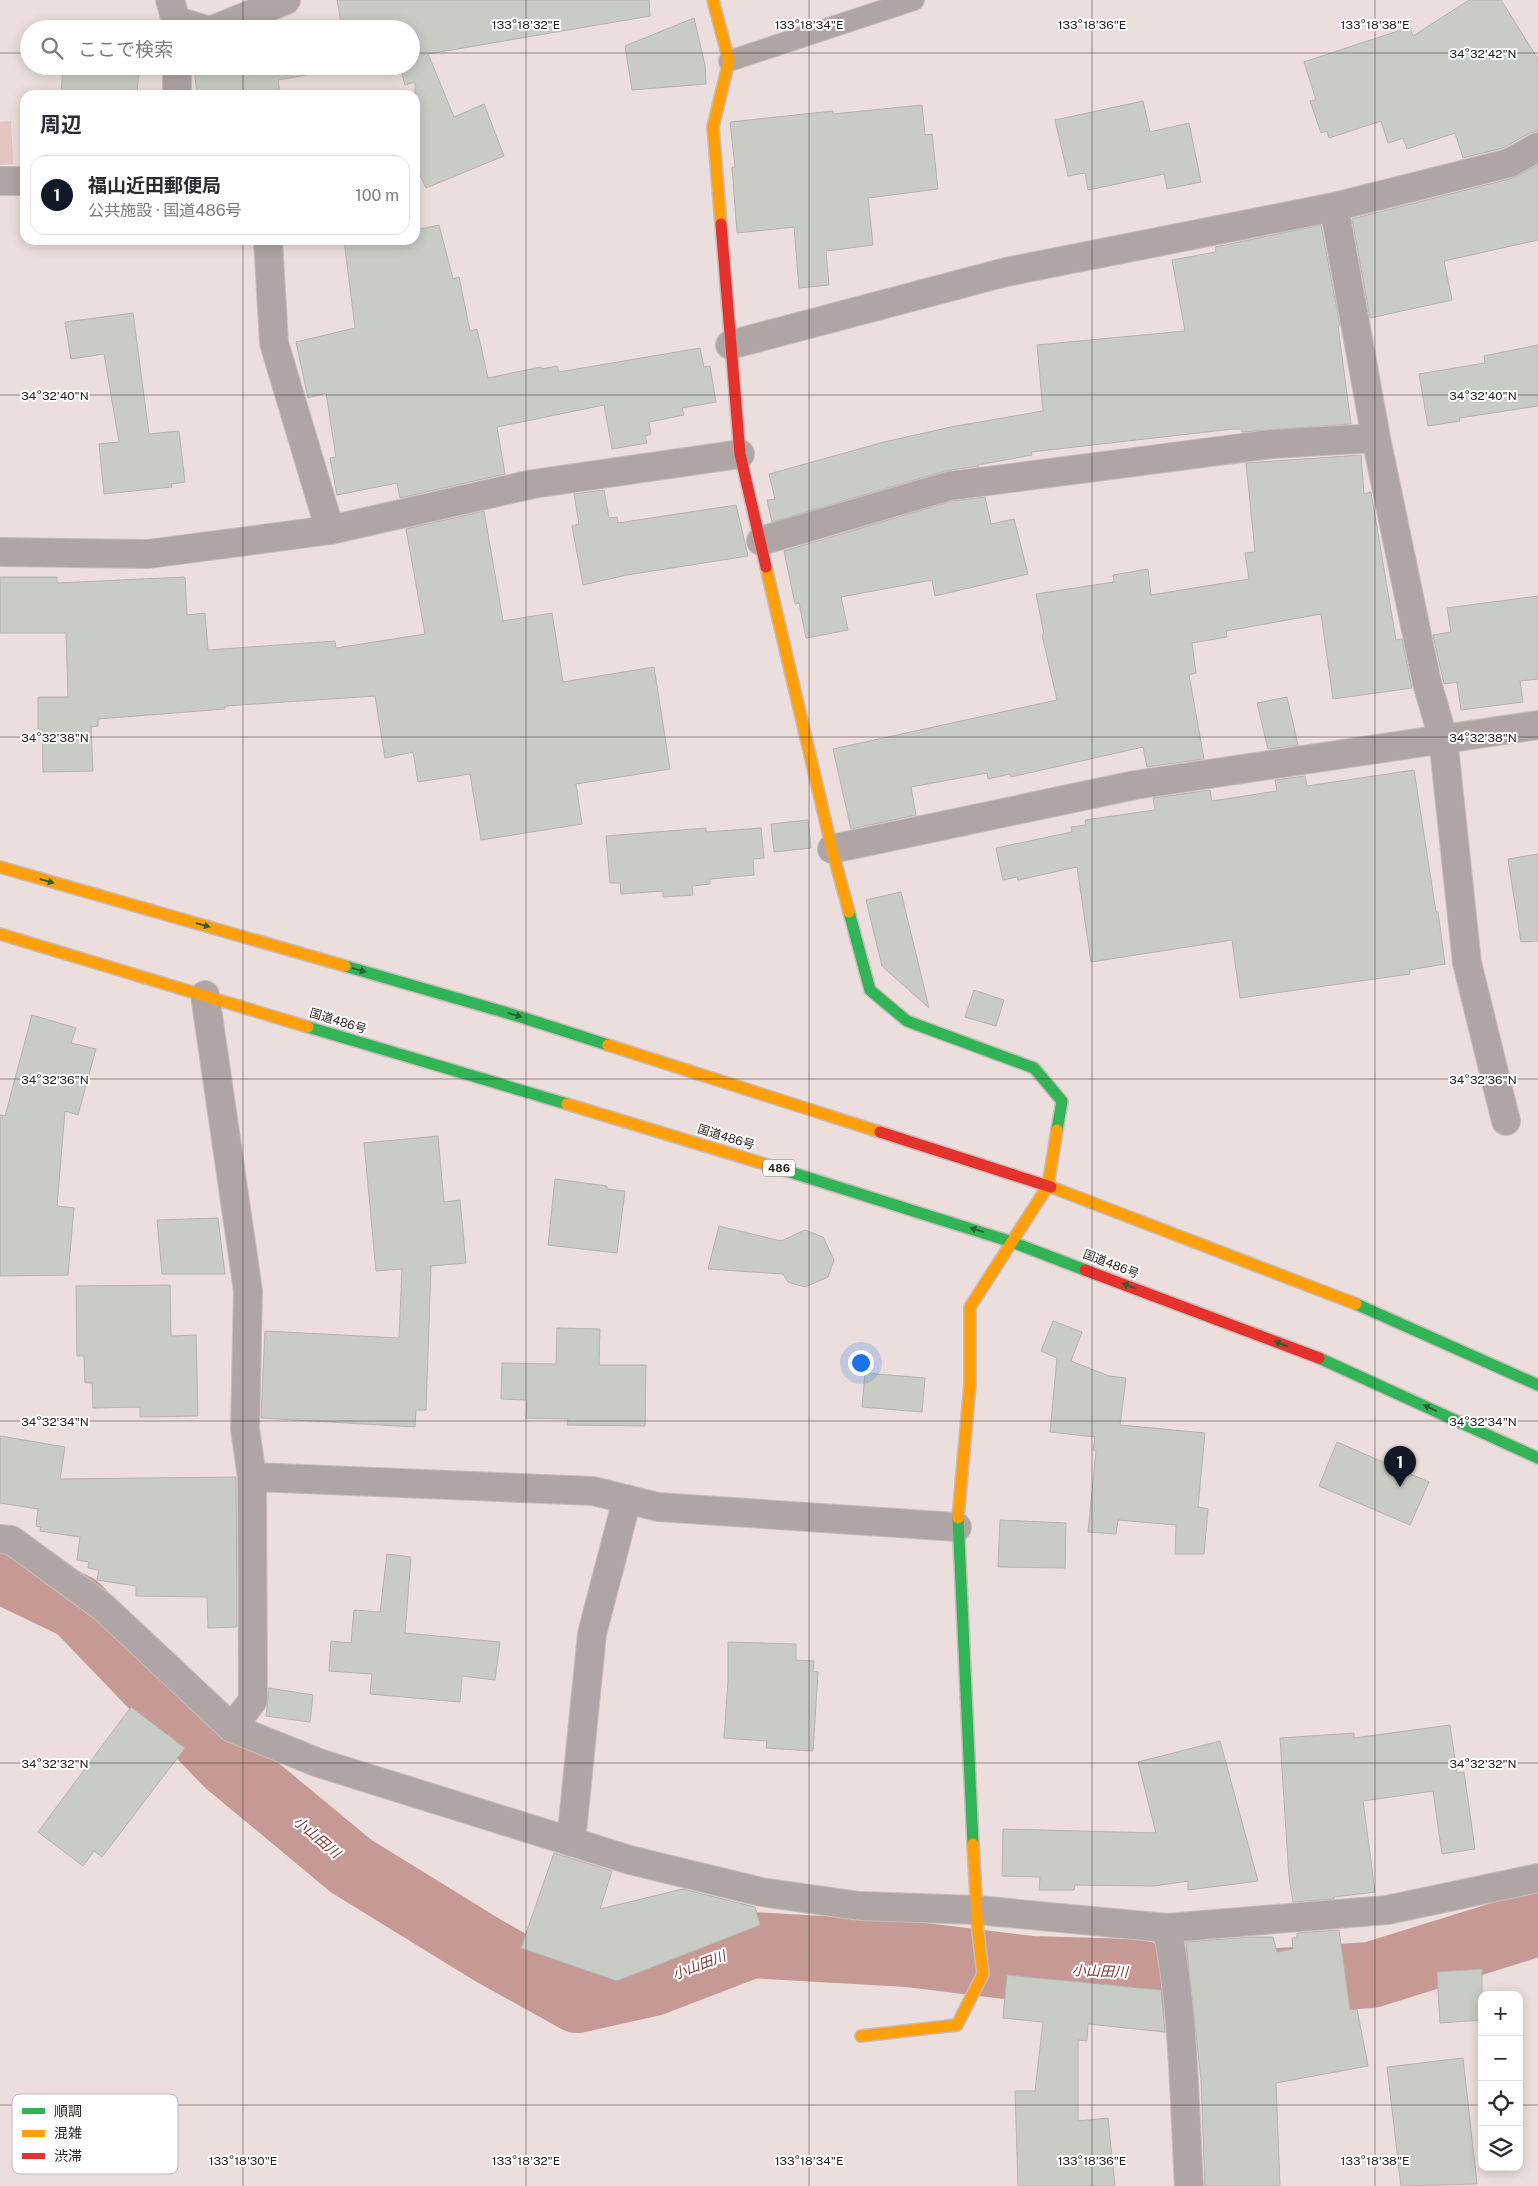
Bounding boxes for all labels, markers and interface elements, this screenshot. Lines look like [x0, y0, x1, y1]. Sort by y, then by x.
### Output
text: 133°18'32"E [492, 18, 560, 32]
text: 133°18'34"E [775, 18, 843, 32]
text: 133°18'36"E [1058, 18, 1126, 32]
text: 133°18'38"E [1341, 18, 1409, 32]
search box [20, 20, 420, 75]
icon: search [38, 34, 66, 62]
text: ここで検索 [78, 38, 173, 60]
text: 34°32'42"N [1449, 47, 1517, 61]
text: 周辺 [40, 112, 82, 137]
text: 福山近田郵便局 [88, 174, 221, 196]
text: 1 [54, 186, 60, 205]
text: 100 m [355, 186, 399, 205]
text: 公共施設 · 国道486号 [88, 201, 242, 220]
text: 34°32'40"N [21, 389, 89, 403]
text: 34°32'40"N [1449, 389, 1517, 403]
text: 34°32'38"N [21, 731, 89, 745]
text: 34°32'38"N [1449, 731, 1517, 745]
one-way arrow [39, 877, 54, 885]
one-way arrow [196, 921, 211, 929]
one-way arrow [352, 966, 367, 974]
street label: 国道486号 [308, 1006, 368, 1036]
one-way arrow [508, 1012, 523, 1020]
text: 34°32'36"N [21, 1073, 89, 1087]
text: 34°32'36"N [1449, 1073, 1517, 1087]
street label: 国道486号 [696, 1122, 756, 1152]
road number: 486 [763, 1160, 795, 1176]
one-way arrow [969, 1226, 984, 1233]
street label: 国道486号 [1081, 1247, 1141, 1281]
one-way arrow [1122, 1282, 1137, 1289]
one-way arrow [1273, 1340, 1288, 1348]
your location [848, 1350, 874, 1376]
one-way arrow [1423, 1404, 1437, 1412]
text: 34°32'34"N [21, 1415, 89, 1429]
text: 34°32'34"N [1449, 1415, 1517, 1429]
pin: 1 [1384, 1446, 1416, 1487]
text: 34°32'32"N [21, 1757, 89, 1771]
text: 34°32'32"N [1449, 1757, 1517, 1771]
water label: 小山田川 [290, 1813, 345, 1862]
water label: 小山田川 [670, 1947, 730, 1983]
water label: 小山田川 [1072, 1962, 1130, 1980]
map controls [1478, 1991, 1523, 2171]
button: + [1478, 1991, 1523, 2036]
button: − [1478, 2036, 1523, 2081]
button: locate [1478, 2081, 1523, 2126]
legend [12, 2094, 178, 2174]
text: 順調 [54, 2103, 82, 2119]
text: 混雑 [54, 2125, 82, 2141]
button: layers [1478, 2126, 1523, 2171]
text: 渋滞 [54, 2148, 82, 2164]
text: 133°18'30"E [209, 2154, 277, 2168]
text: 133°18'32"E [492, 2154, 560, 2168]
text: 133°18'34"E [775, 2154, 843, 2168]
text: 133°18'36"E [1058, 2154, 1126, 2168]
text: 133°18'38"E [1341, 2154, 1409, 2168]

